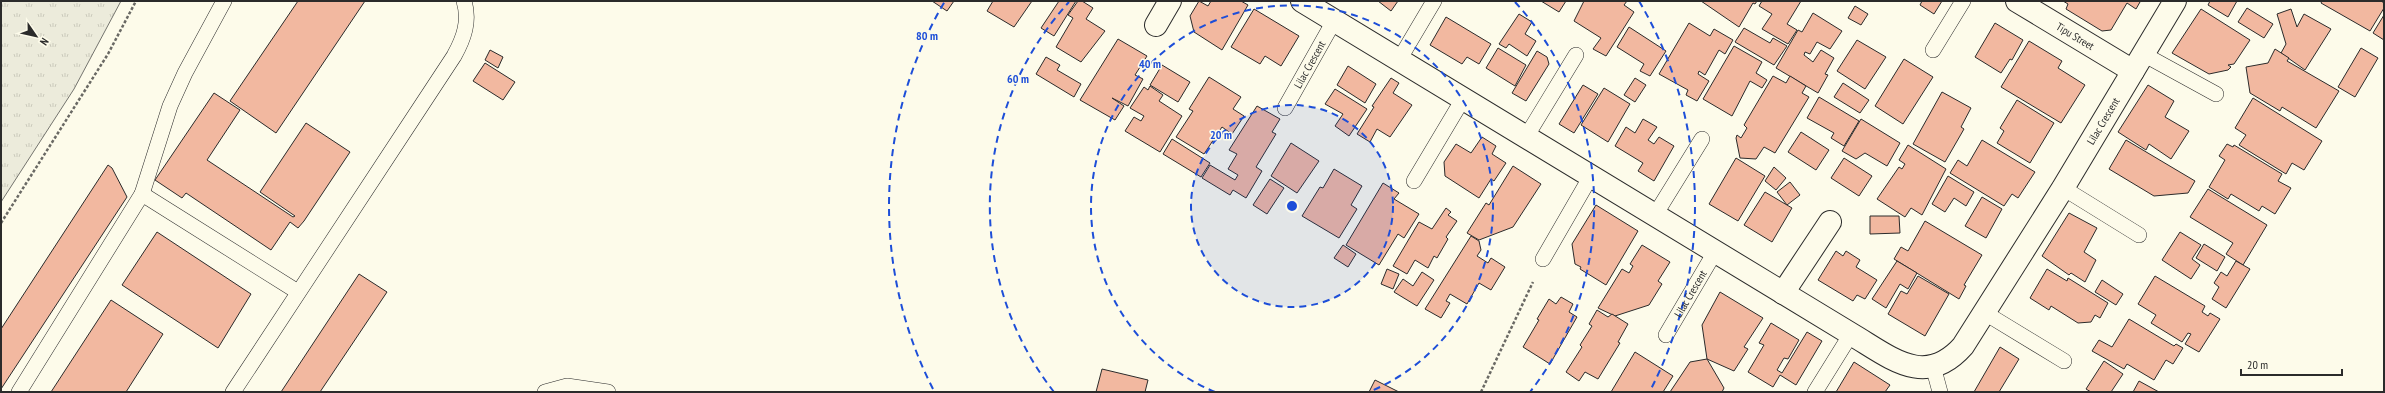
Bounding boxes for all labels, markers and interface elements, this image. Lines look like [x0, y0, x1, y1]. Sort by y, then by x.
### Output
north arrow [16, 16, 56, 56]
street label: Tipu Street [2054, 19, 2097, 53]
text: 80 m [916, 28, 938, 43]
text: N [37, 35, 52, 48]
street label: Lilac Crescent [1291, 38, 1328, 91]
text: 40 m [1139, 56, 1161, 71]
text: 60 m [1007, 71, 1029, 86]
street label: Lilac Crescent [2084, 95, 2123, 147]
text: 20 m [1210, 127, 1232, 142]
centre of rings [1285, 199, 1299, 213]
street label: Lilac Crescent [1671, 268, 1710, 320]
scale bar [2241, 351, 2342, 377]
text: 20 m [2247, 357, 2268, 372]

